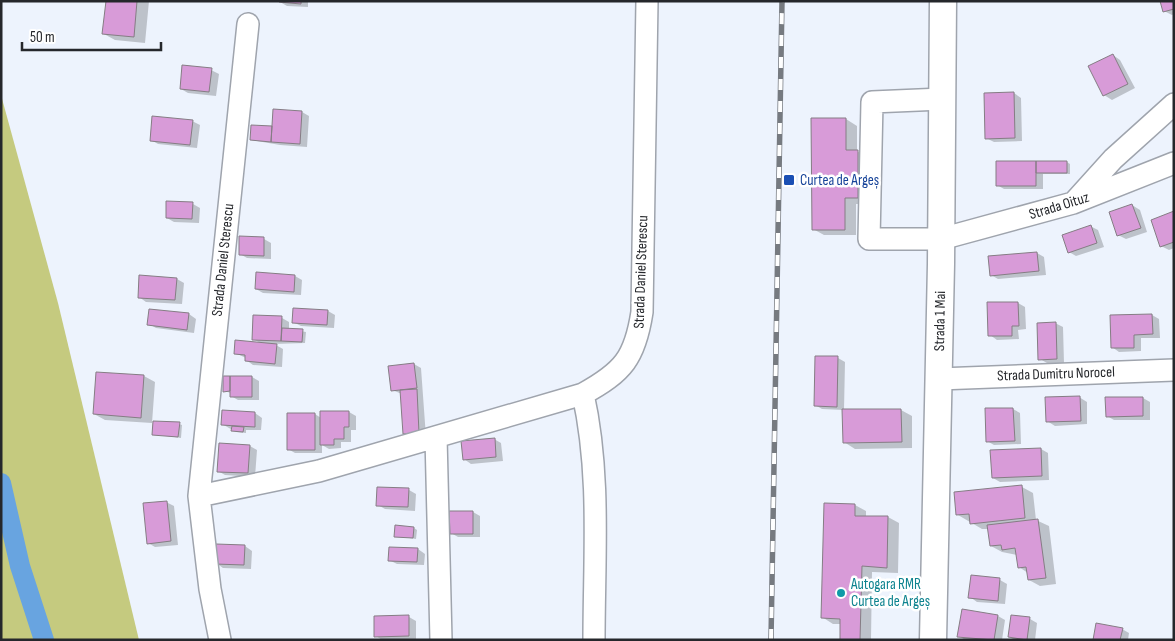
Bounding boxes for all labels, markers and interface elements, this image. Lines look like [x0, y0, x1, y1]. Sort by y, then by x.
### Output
scale bar [22, 20, 161, 52]
text: 50 m [30, 28, 55, 47]
place label: Curtea de Argeș [800, 171, 879, 190]
marker: Curtea de Argeș [782, 173, 796, 187]
street label: Strada Oituz [1027, 188, 1092, 224]
street label: Strada Daniel Sterescu [208, 203, 238, 317]
street label: Strada Daniel Sterescu [630, 215, 652, 329]
street label: Strada 1 Mai [930, 290, 950, 351]
street label: Strada Dumitru Norocel [997, 362, 1115, 386]
place label: Autogara RMR Curtea de Argeș [850, 575, 930, 611]
marker: Autogara RMR Curtea de Argeș [835, 587, 847, 599]

